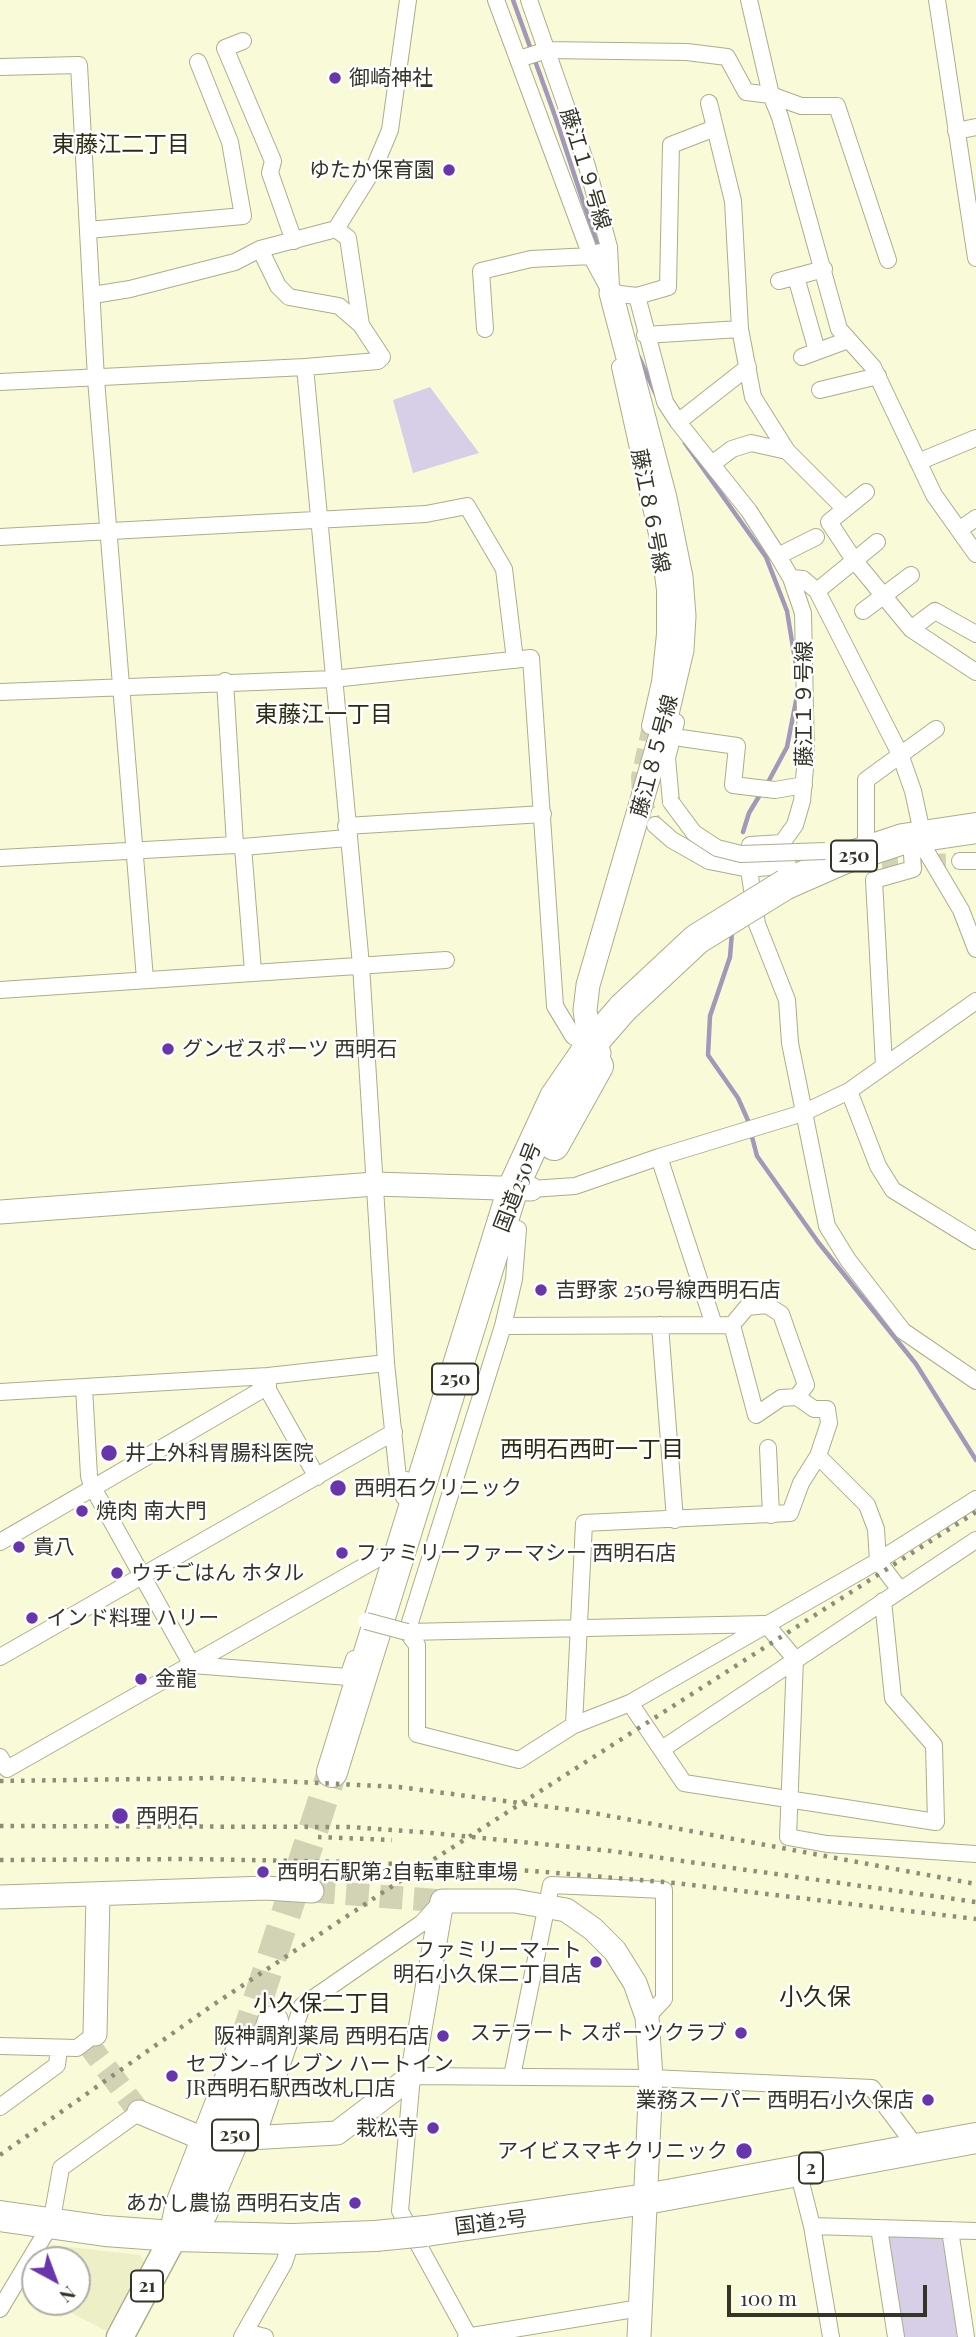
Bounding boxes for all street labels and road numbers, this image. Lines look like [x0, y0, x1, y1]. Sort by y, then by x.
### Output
street label: 藤江１９号線 [555, 105, 615, 233]
street label: 藤江８６号線 [626, 447, 674, 575]
street label: 藤江１９号線 [791, 641, 817, 767]
street label: 藤江８５号線 [627, 692, 683, 820]
road number: 250 [831, 841, 877, 872]
street label: 国道250号 [489, 1138, 547, 1236]
road number: 250 [432, 1364, 478, 1394]
road number: 250 [212, 2120, 258, 2150]
road number: 2 [799, 2152, 823, 2184]
street label: 国道2号 [453, 2206, 529, 2240]
road number: 21 [131, 2270, 163, 2302]

